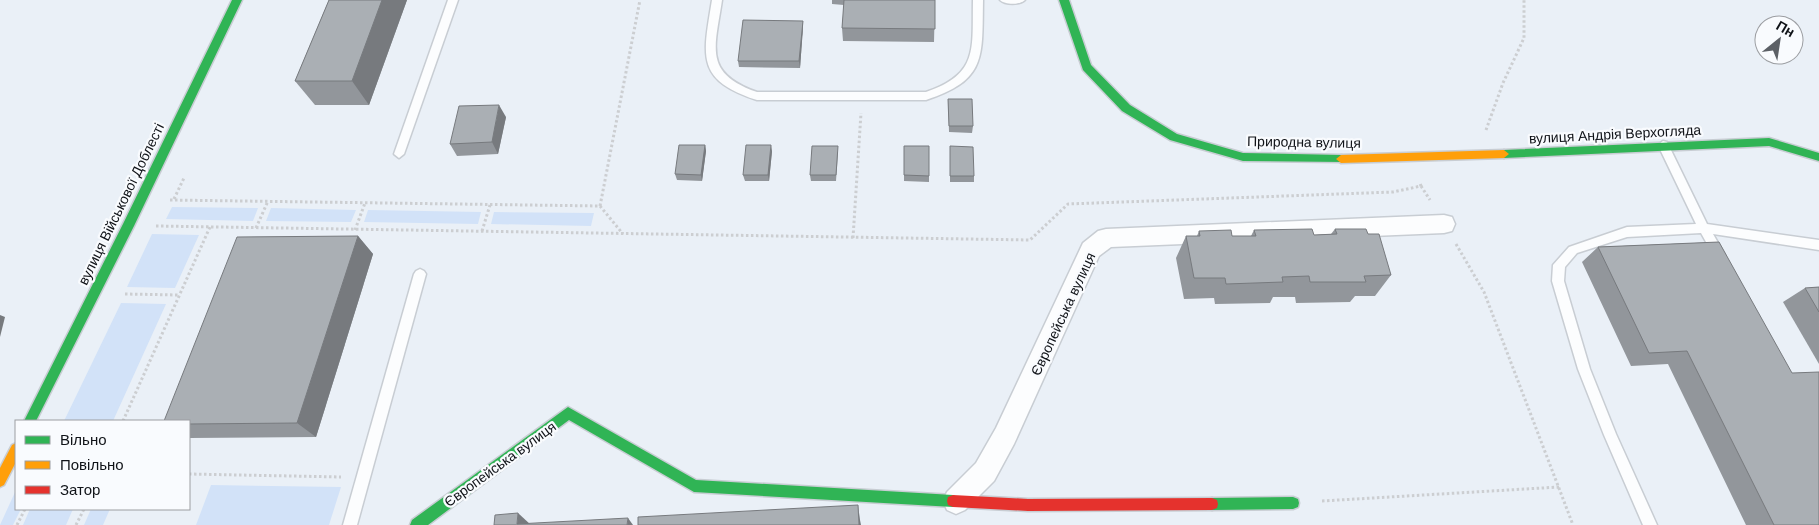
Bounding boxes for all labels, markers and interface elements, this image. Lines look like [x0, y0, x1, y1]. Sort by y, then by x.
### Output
north arrow [1754, 15, 1804, 65]
text: Пн [1773, 16, 1798, 41]
street label: вулиця Військової Доблесті [74, 120, 168, 288]
street label: вулиця Андрія Верхогляда [1528, 120, 1702, 148]
street label: Природна вулиця [1247, 132, 1361, 152]
street label: Європейська вулиця [1027, 250, 1099, 378]
street label: Європейська вулиця [441, 417, 559, 511]
legend [15, 420, 190, 510]
text: Вільно [60, 430, 107, 450]
text: Повільно [60, 455, 124, 475]
text: Затор [60, 480, 100, 500]

